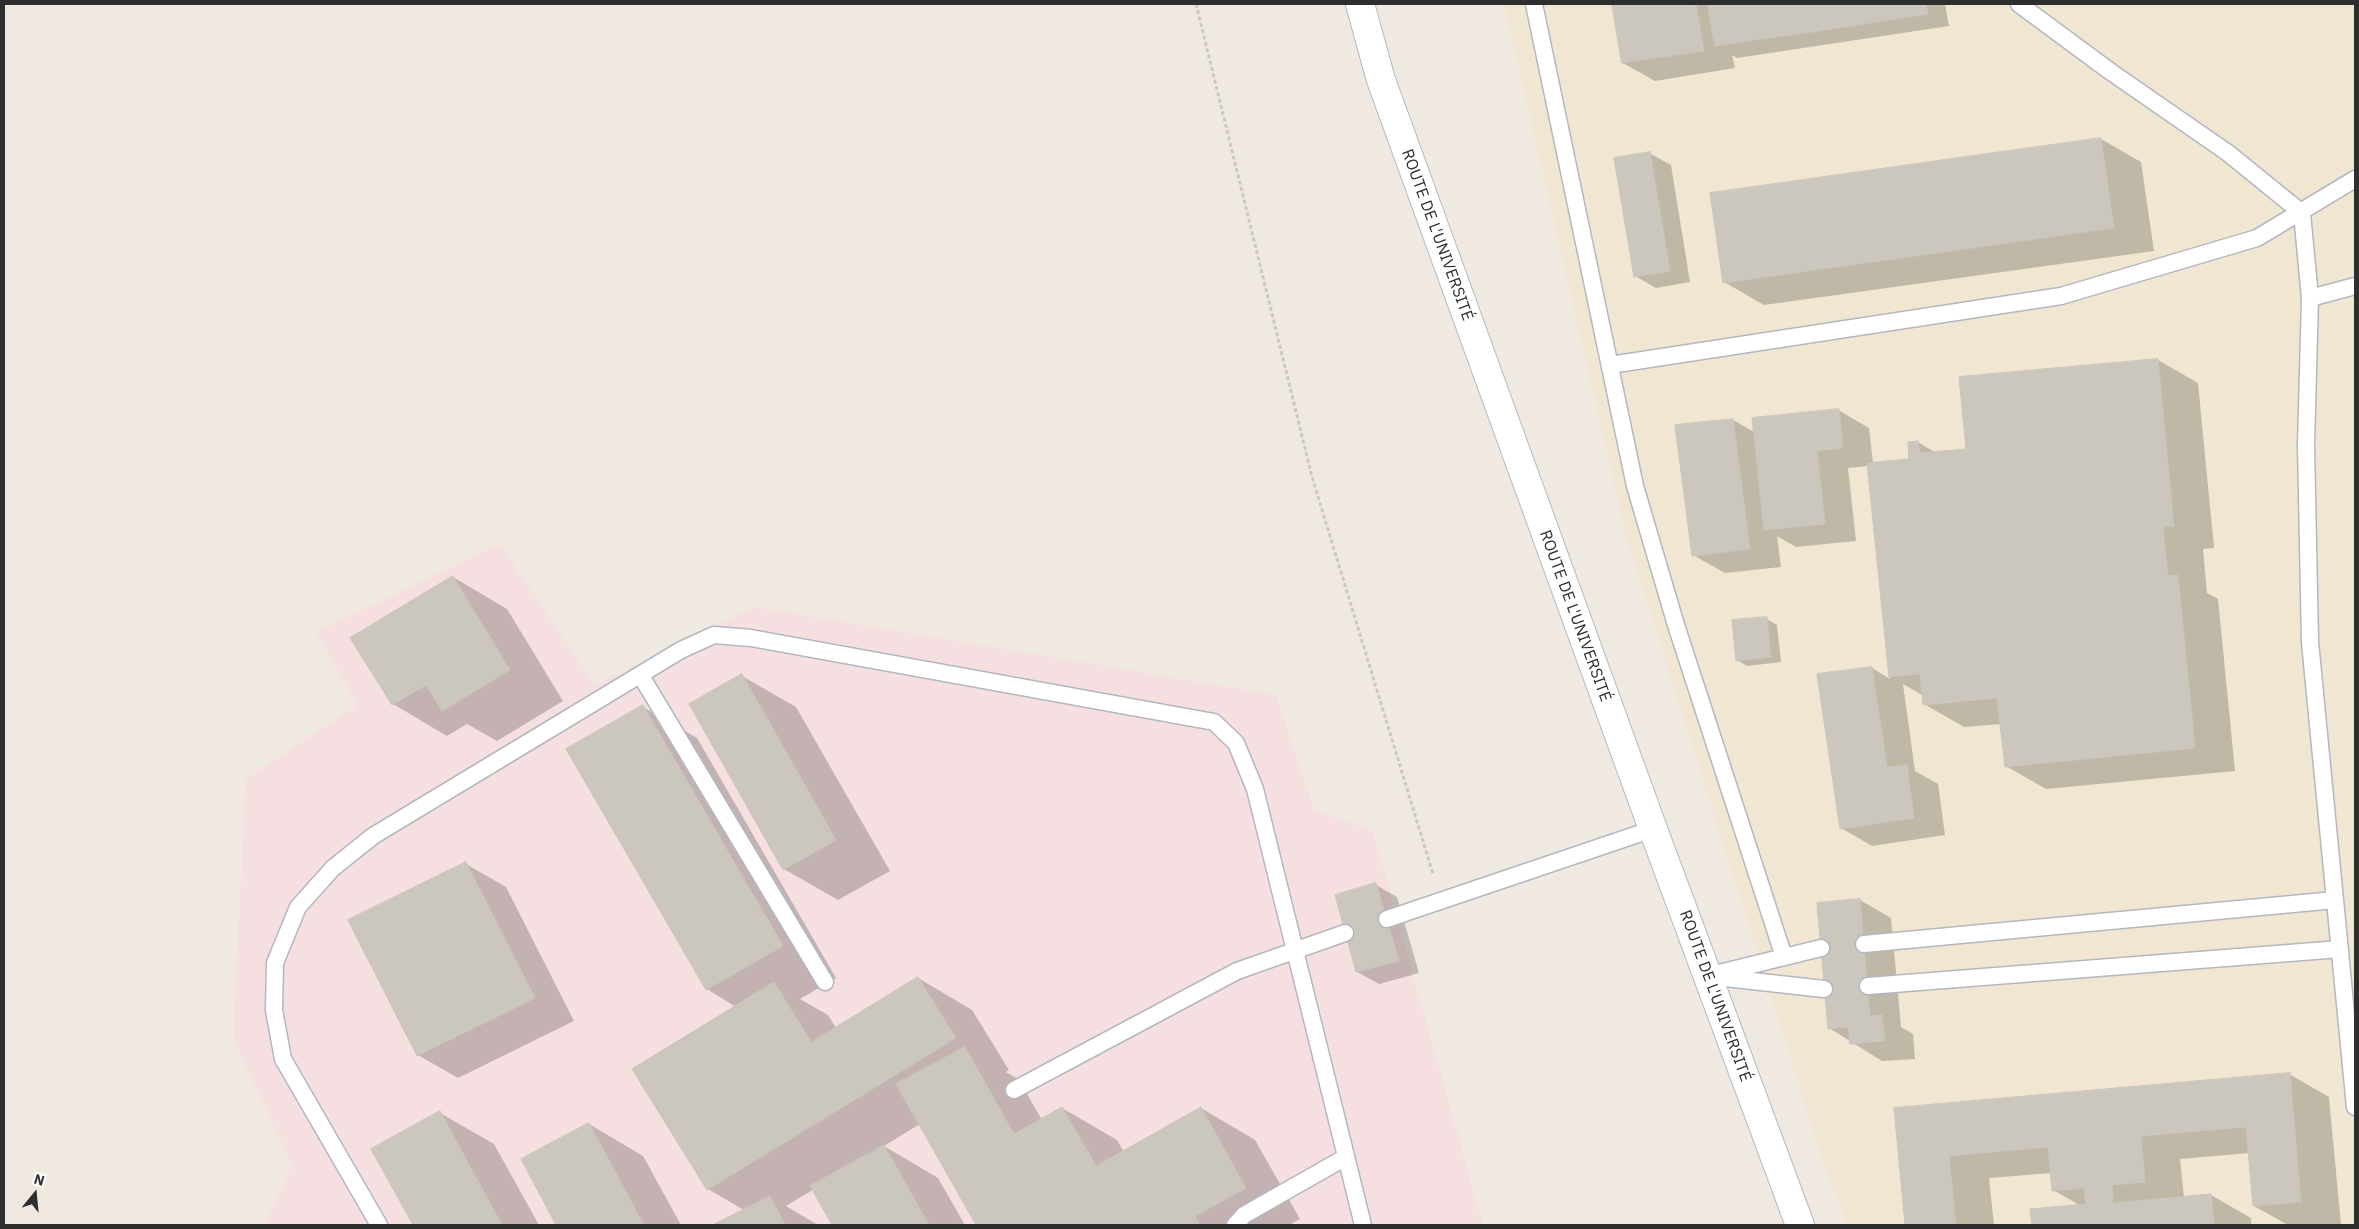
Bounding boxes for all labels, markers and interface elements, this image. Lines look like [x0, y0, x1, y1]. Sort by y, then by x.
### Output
street label: ROUTE DE L'UNIVERSITÉ [1397, 147, 1477, 323]
street label: ROUTE DE L'UNIVERSITÉ [1535, 528, 1615, 704]
street label: ROUTE DE L'UNIVERSITÉ [1675, 908, 1755, 1084]
north arrow [10, 1169, 60, 1219]
text: N [32, 1170, 47, 1190]

